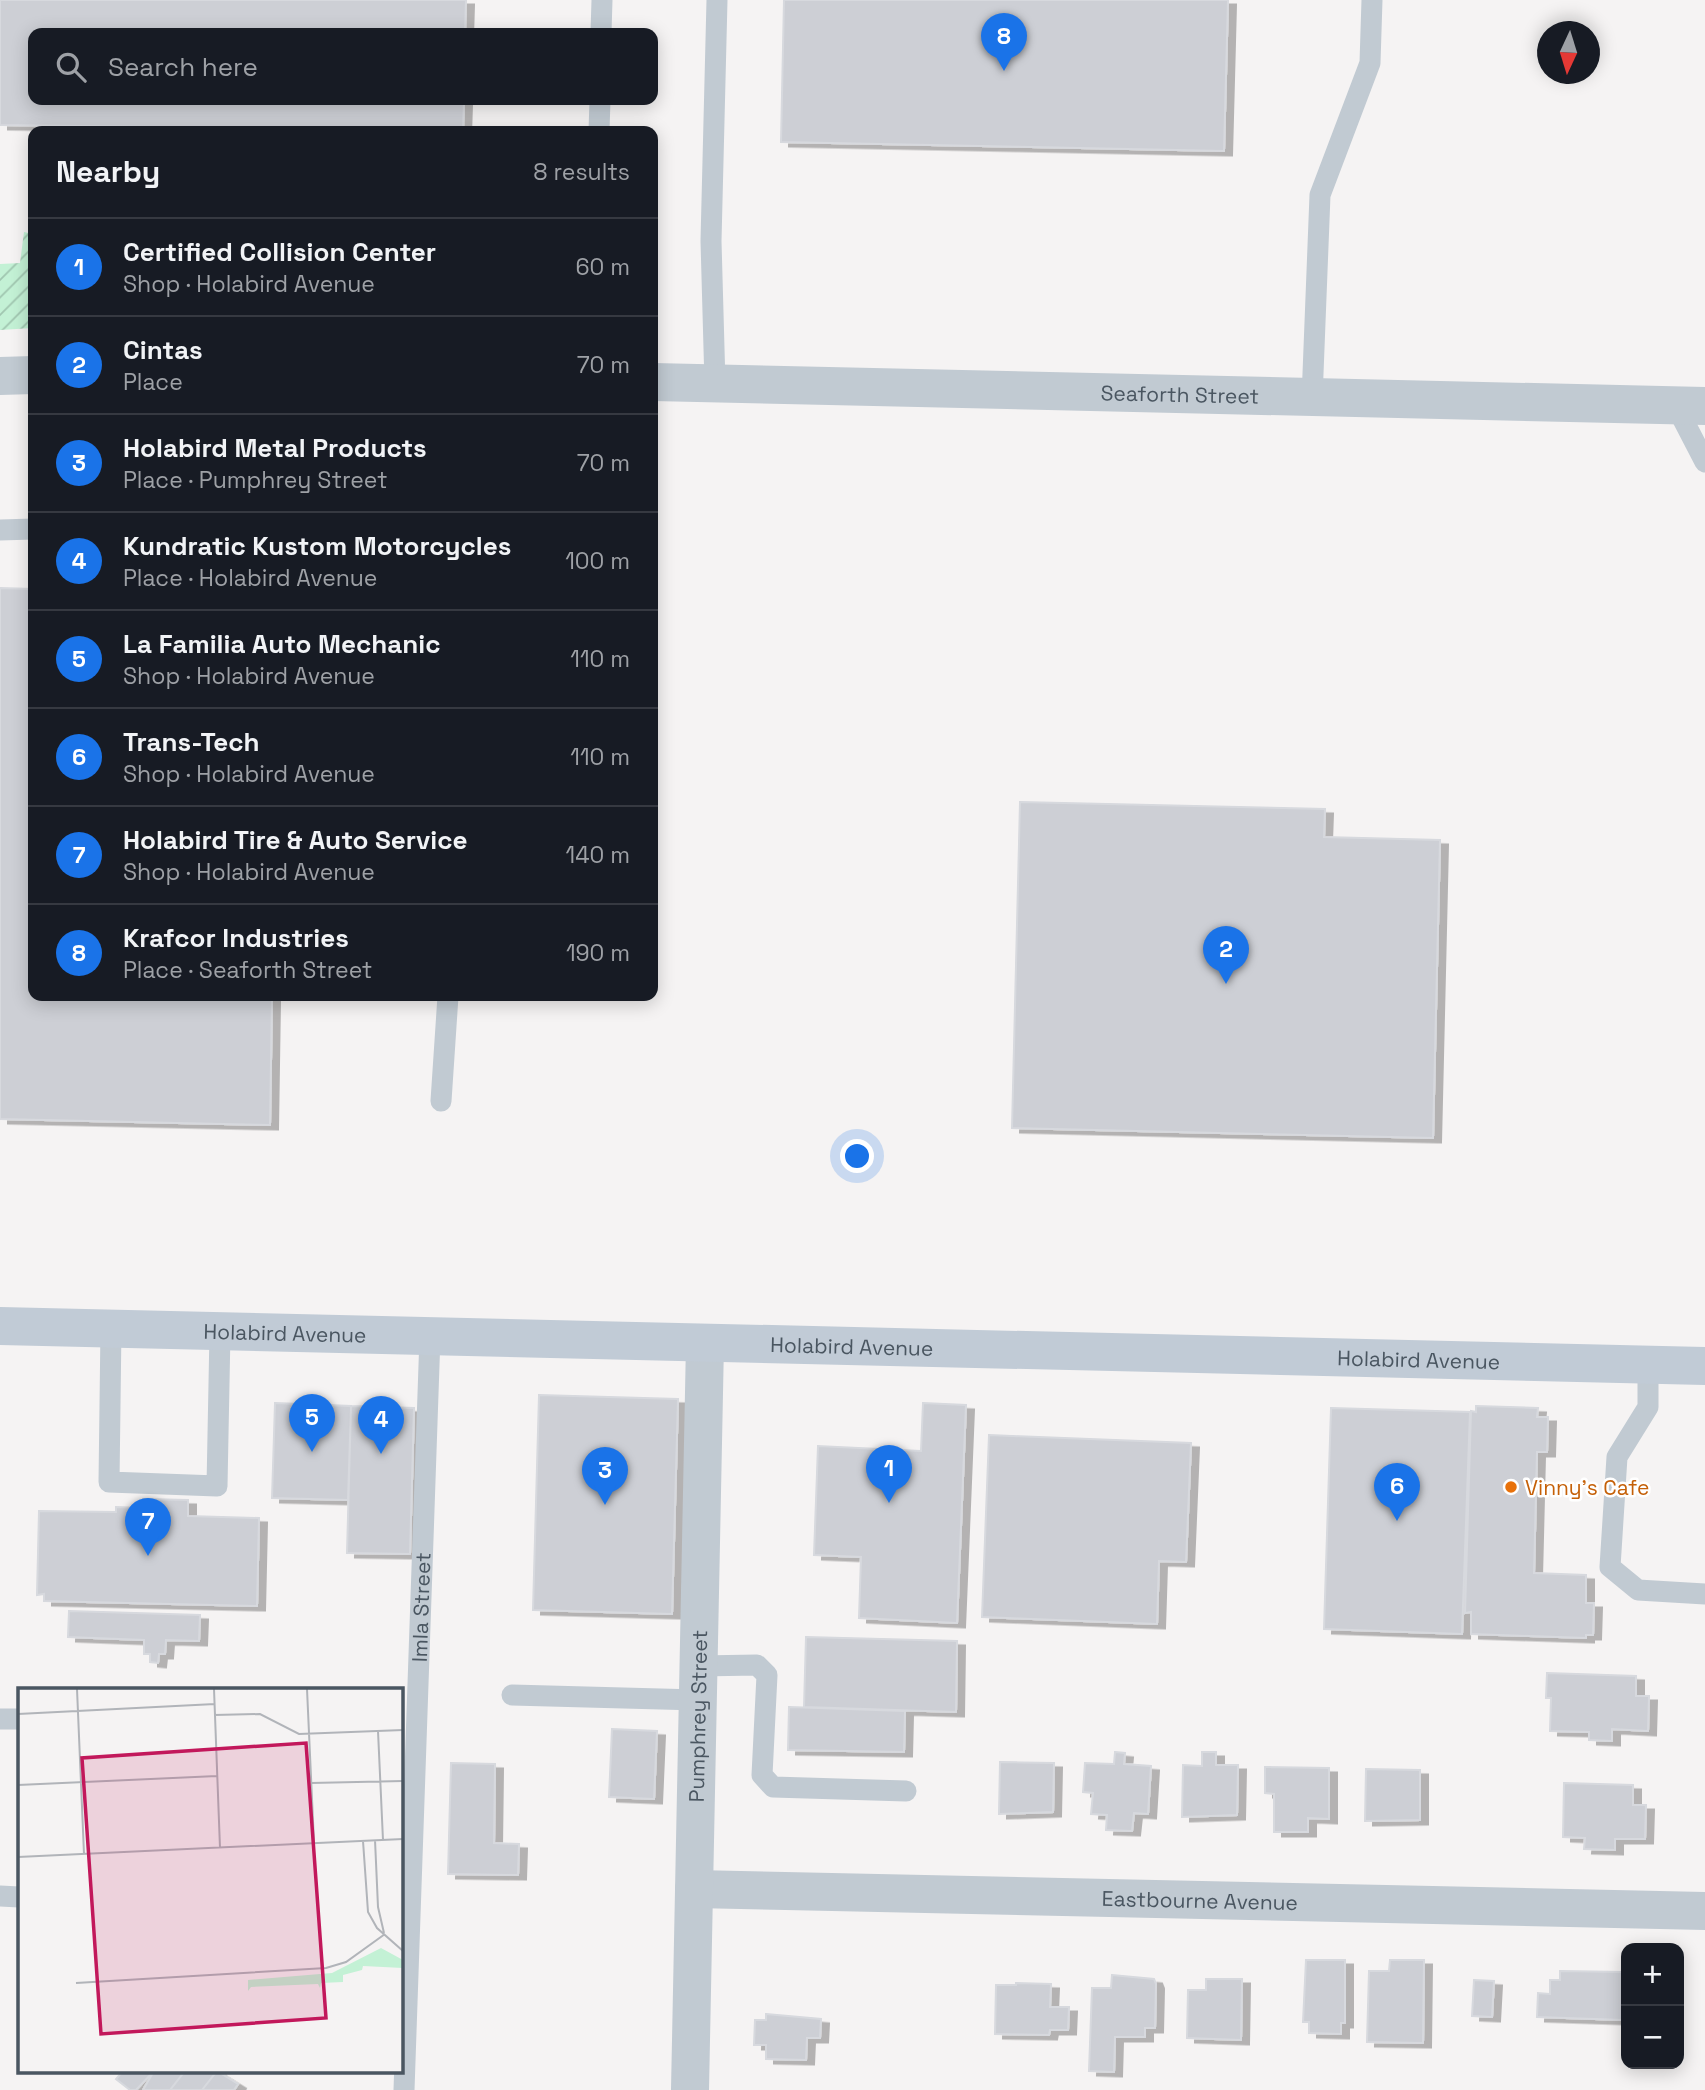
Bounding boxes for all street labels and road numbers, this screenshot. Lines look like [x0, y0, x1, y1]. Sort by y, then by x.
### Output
street label: Seaforth Street [1100, 379, 1259, 409]
street label: Holabird Avenue [203, 1317, 367, 1348]
street label: Holabird Avenue [770, 1331, 934, 1361]
street label: Holabird Avenue [1337, 1344, 1500, 1375]
street label: Imla Street [405, 1552, 436, 1663]
street label: Pumphrey Street [682, 1630, 713, 1803]
street label: Eastbourne Avenue [1101, 1884, 1298, 1916]

